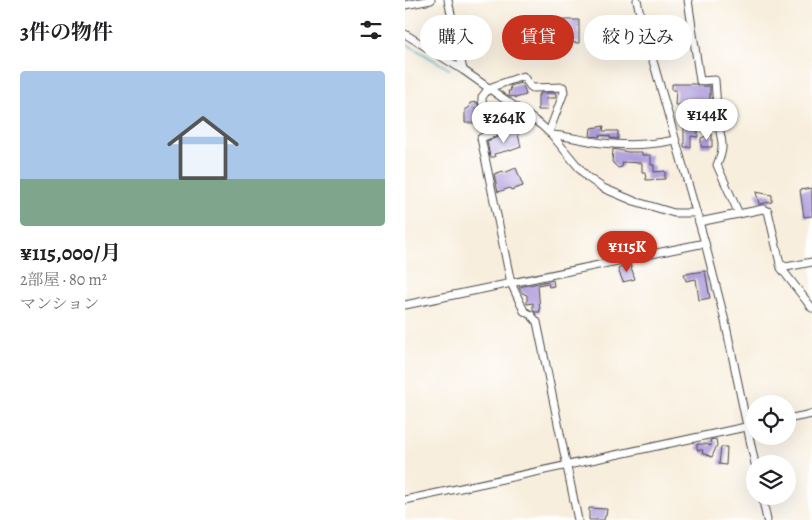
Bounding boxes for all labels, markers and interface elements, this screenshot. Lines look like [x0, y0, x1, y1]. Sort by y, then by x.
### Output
chip: 購入 [420, 15, 492, 60]
chip: 賃貸 [502, 15, 574, 60]
chip: 絞り込み [584, 15, 692, 60]
icon: filters [357, 16, 385, 44]
text: 3件の物件 [20, 18, 113, 46]
pin: ¥144K [672, 98, 742, 141]
pin: ¥264K [469, 102, 539, 144]
icon: home [158, 103, 248, 193]
text: ¥144K [687, 104, 727, 126]
text: ¥264K [483, 107, 525, 129]
pin: ¥115K [592, 230, 662, 273]
text: ¥115K [608, 236, 646, 258]
text: ¥115,000/月 [20, 239, 121, 267]
text: 2部屋 · 80 m² [20, 269, 107, 291]
text: マンション [20, 293, 99, 315]
map controls [746, 395, 796, 505]
button: locate [746, 395, 796, 445]
button: layers [746, 455, 796, 505]

